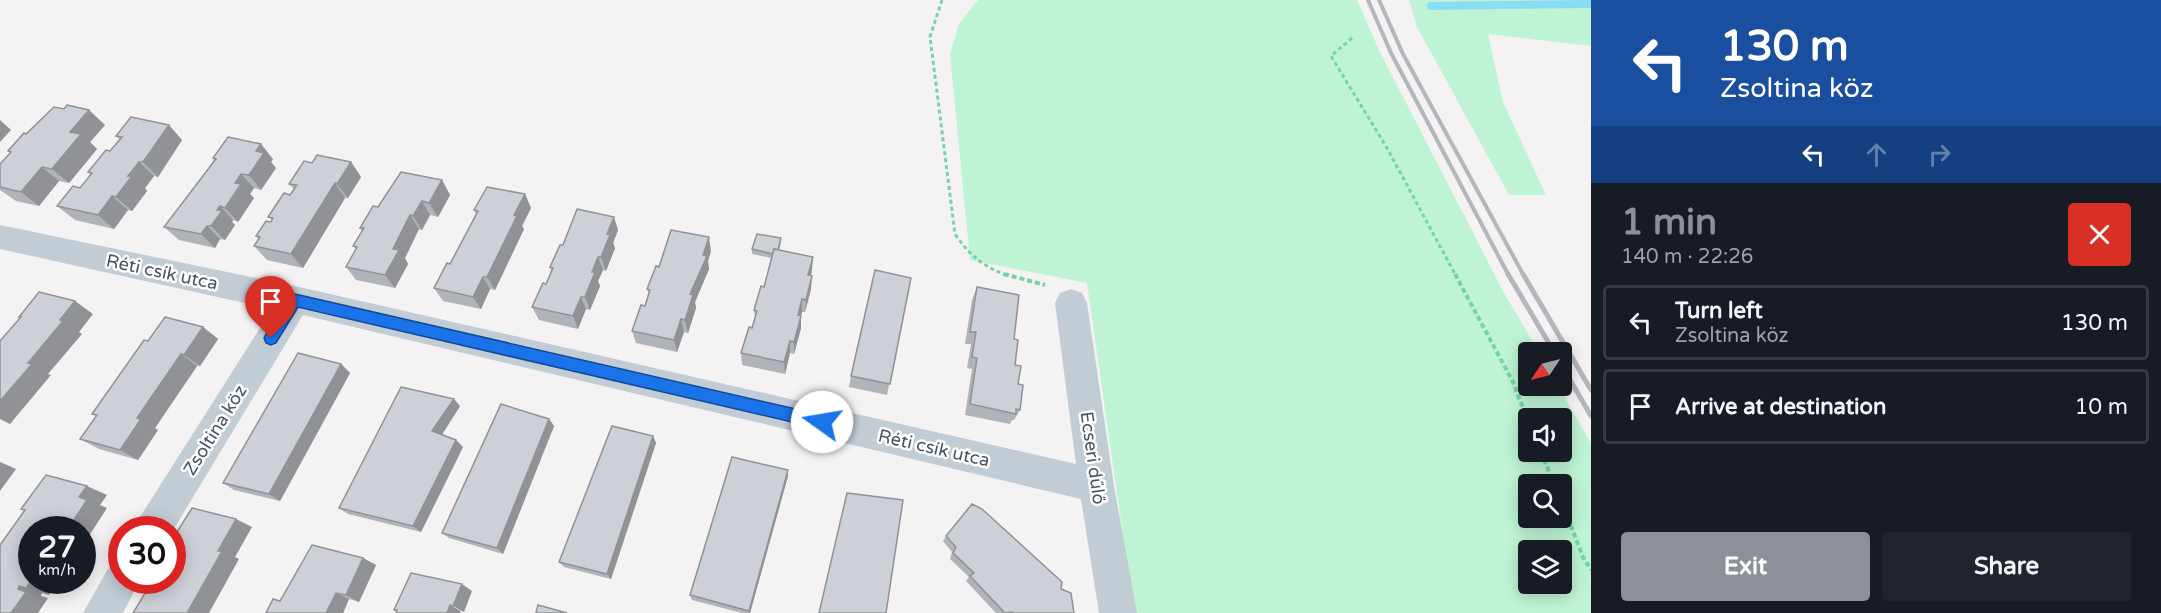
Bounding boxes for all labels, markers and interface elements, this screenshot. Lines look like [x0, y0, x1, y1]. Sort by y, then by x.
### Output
text: 130 m [1720, 21, 1849, 72]
icon: left [1621, 24, 1699, 102]
text: Zsoltina köz [1720, 72, 1873, 105]
icon: left [1797, 138, 1830, 171]
icon: ahead [1860, 138, 1893, 171]
icon: right [1923, 138, 1956, 171]
text: 1 min [1621, 201, 1717, 244]
button: close [2068, 203, 2131, 266]
text: 140 m · 22:26 [1621, 245, 1753, 269]
street label: Réti csík utca [104, 249, 220, 295]
pin [245, 276, 296, 338]
icon: arrive [254, 285, 287, 318]
text: Turn left [1675, 298, 1763, 324]
icon: left [1624, 306, 1657, 339]
text: 130 m [2061, 310, 2128, 336]
text: Zsoltina köz [1675, 324, 1789, 348]
north arrow [1518, 342, 1572, 396]
map controls [1518, 342, 1572, 594]
street label: Zsoltina köz [179, 381, 251, 479]
position arrow [790, 390, 854, 454]
icon: arrive [1624, 390, 1657, 423]
text: Arrive at destination [1675, 394, 1886, 420]
text: 10 m [2074, 394, 2128, 420]
button: sound [1518, 408, 1572, 462]
street label: Ecseri dűlő [1076, 410, 1110, 506]
street label: Réti csík utca [876, 424, 992, 472]
button: search [1518, 474, 1572, 528]
speed limit sign: 30 [108, 516, 186, 594]
text: 27 [38, 529, 76, 566]
button: Exit [1621, 532, 1870, 601]
button: Share [1882, 532, 2131, 601]
button: layers [1518, 540, 1572, 594]
text: km/h [38, 561, 76, 579]

